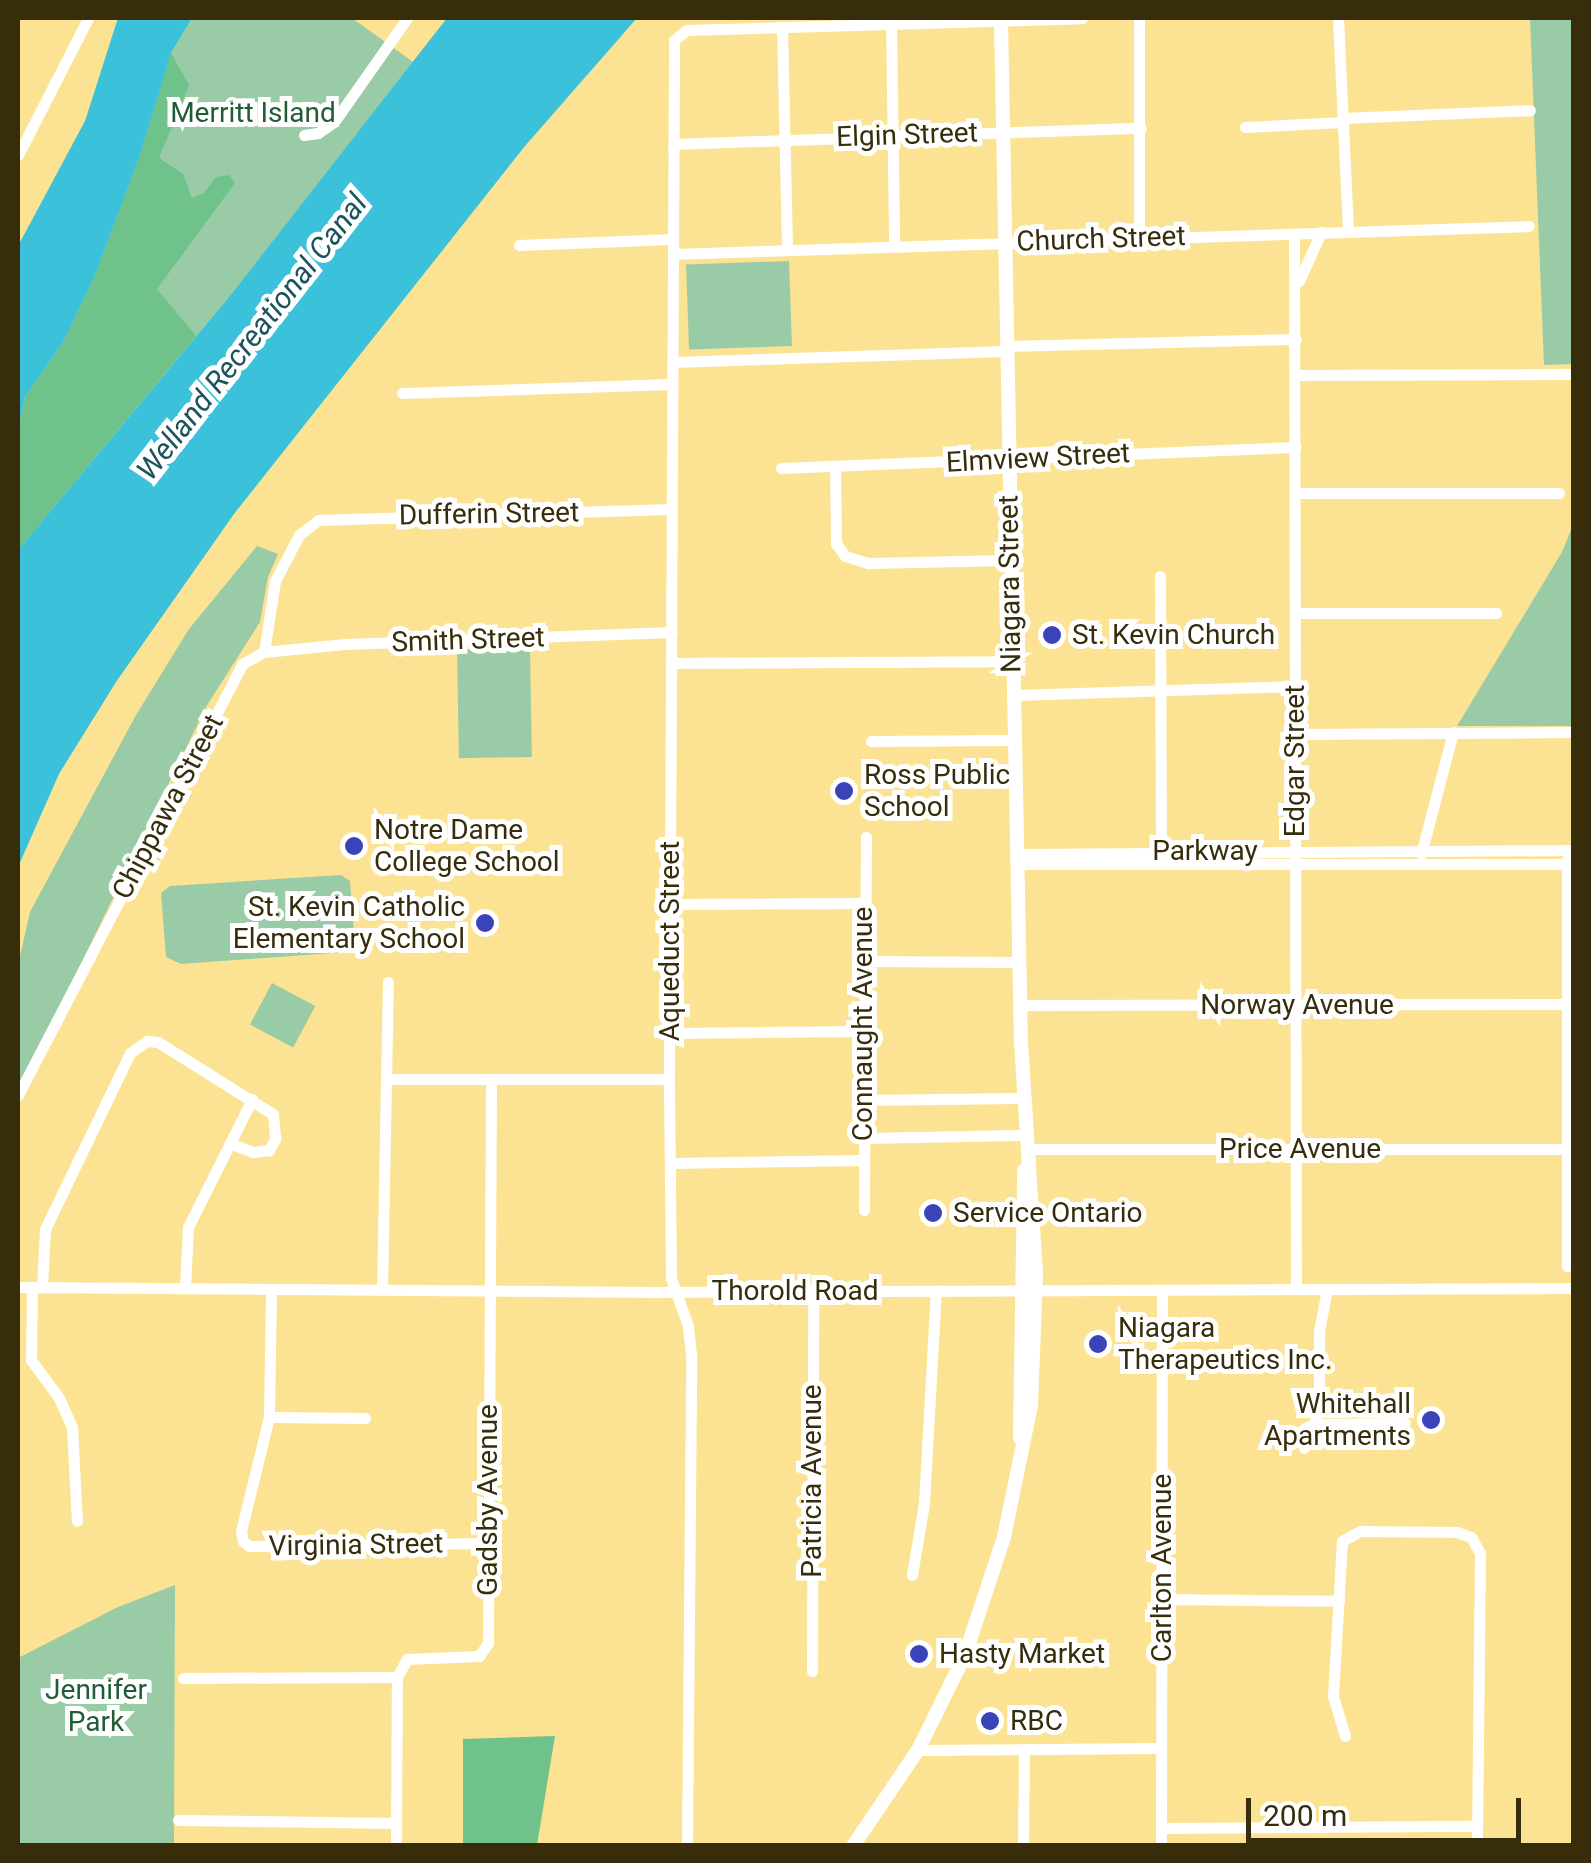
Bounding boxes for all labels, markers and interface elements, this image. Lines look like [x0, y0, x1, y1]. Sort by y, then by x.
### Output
park label: Merritt Island [170, 96, 336, 130]
street label: Elgin Street [836, 116, 978, 154]
water label: Welland Recreational Canal [129, 187, 375, 487]
street label: Church Street [1016, 219, 1186, 259]
street label: Elmview Street [945, 436, 1131, 480]
street label: Niagara Street [992, 495, 1028, 673]
street label: Dufferin Street [399, 496, 579, 532]
place label: St. Kevin Church [1072, 618, 1275, 652]
street label: Smith Street [391, 621, 545, 659]
marker: St. Kevin Church [1041, 624, 1063, 646]
street label: Edgar Street [1278, 685, 1312, 837]
street label: Chippawa Street [105, 709, 231, 905]
place label: Ross Public School [864, 758, 1010, 824]
marker: Ross Public School [833, 780, 855, 802]
place label: Notre Dame College School [374, 813, 560, 879]
street label: Parkway [1152, 834, 1258, 868]
marker: Notre Dame College School [343, 835, 365, 857]
street label: Aqueduct Street [653, 841, 687, 1041]
place label: St. Kevin Catholic Elementary School [233, 890, 465, 956]
street label: Connaught Avenue [846, 907, 880, 1141]
marker: St. Kevin Catholic Elementary School [474, 912, 496, 934]
street label: Norway Avenue [1200, 988, 1394, 1022]
street label: Price Avenue [1219, 1132, 1381, 1166]
place label: Service Ontario [953, 1196, 1142, 1230]
marker: Service Ontario [922, 1202, 944, 1224]
street label: Thorold Road [711, 1274, 879, 1308]
place label: Niagara Therapeutics Inc. [1118, 1311, 1332, 1377]
marker: Niagara Therapeutics Inc. [1087, 1333, 1109, 1355]
street label: Patricia Avenue [795, 1384, 829, 1578]
place label: Whitehall Apartments [1264, 1387, 1411, 1453]
street label: Gadsby Avenue [471, 1404, 505, 1596]
marker: Whitehall Apartments [1420, 1409, 1442, 1431]
street label: Carlton Avenue [1145, 1474, 1179, 1662]
street label: Virginia Street [268, 1527, 444, 1563]
place label: Hasty Market [939, 1637, 1105, 1671]
marker: Hasty Market [908, 1643, 930, 1665]
park label: Jennifer Park [45, 1673, 147, 1739]
place label: RBC [1010, 1704, 1063, 1738]
marker: RBC [979, 1710, 1001, 1732]
scale bar [1251, 1778, 1526, 1840]
text: 200 m [1263, 1798, 1347, 1833]

